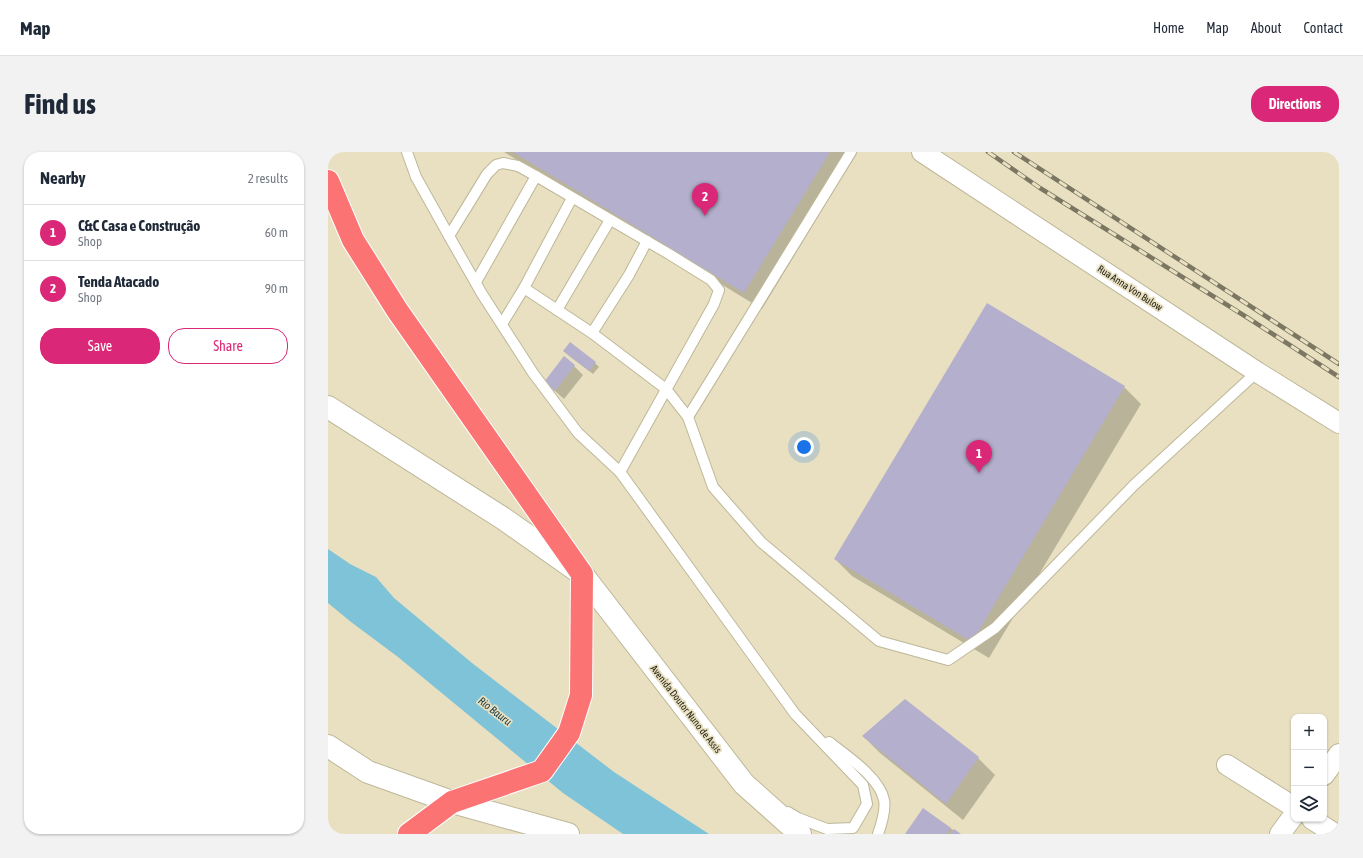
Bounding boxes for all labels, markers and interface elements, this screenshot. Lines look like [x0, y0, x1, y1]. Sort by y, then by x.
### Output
text: Map [20, 17, 51, 39]
text: Home [1153, 20, 1184, 36]
text: Map [1206, 20, 1229, 36]
text: About [1251, 20, 1282, 36]
text: Contact [1304, 20, 1343, 36]
button: Directions [1251, 86, 1339, 122]
text: Find us [24, 88, 96, 120]
text: Nearby [40, 168, 86, 188]
text: 2 results [248, 171, 288, 186]
pin: 2 [692, 183, 718, 216]
text: C&C Casa e Construção [78, 217, 200, 234]
text: 1 [50, 225, 56, 240]
text: 60 m [265, 225, 288, 240]
text: Shop [78, 234, 102, 249]
street label: Rua Anna Von Bulow [1096, 263, 1164, 313]
text: Tenda Atacado [78, 273, 159, 290]
text: 2 [50, 281, 56, 296]
text: 90 m [265, 281, 288, 296]
text: Shop [78, 290, 102, 305]
button: Save [40, 328, 160, 364]
button: Share [168, 328, 288, 364]
your location [794, 437, 814, 457]
pin: 1 [966, 440, 992, 473]
street label: Avenida Doutor Nuno de Assis [648, 663, 724, 755]
water label: Rio Bauru [476, 694, 515, 728]
map controls [1291, 714, 1327, 822]
button: + [1291, 714, 1327, 750]
button: − [1291, 750, 1327, 786]
button: layers [1291, 786, 1327, 822]

